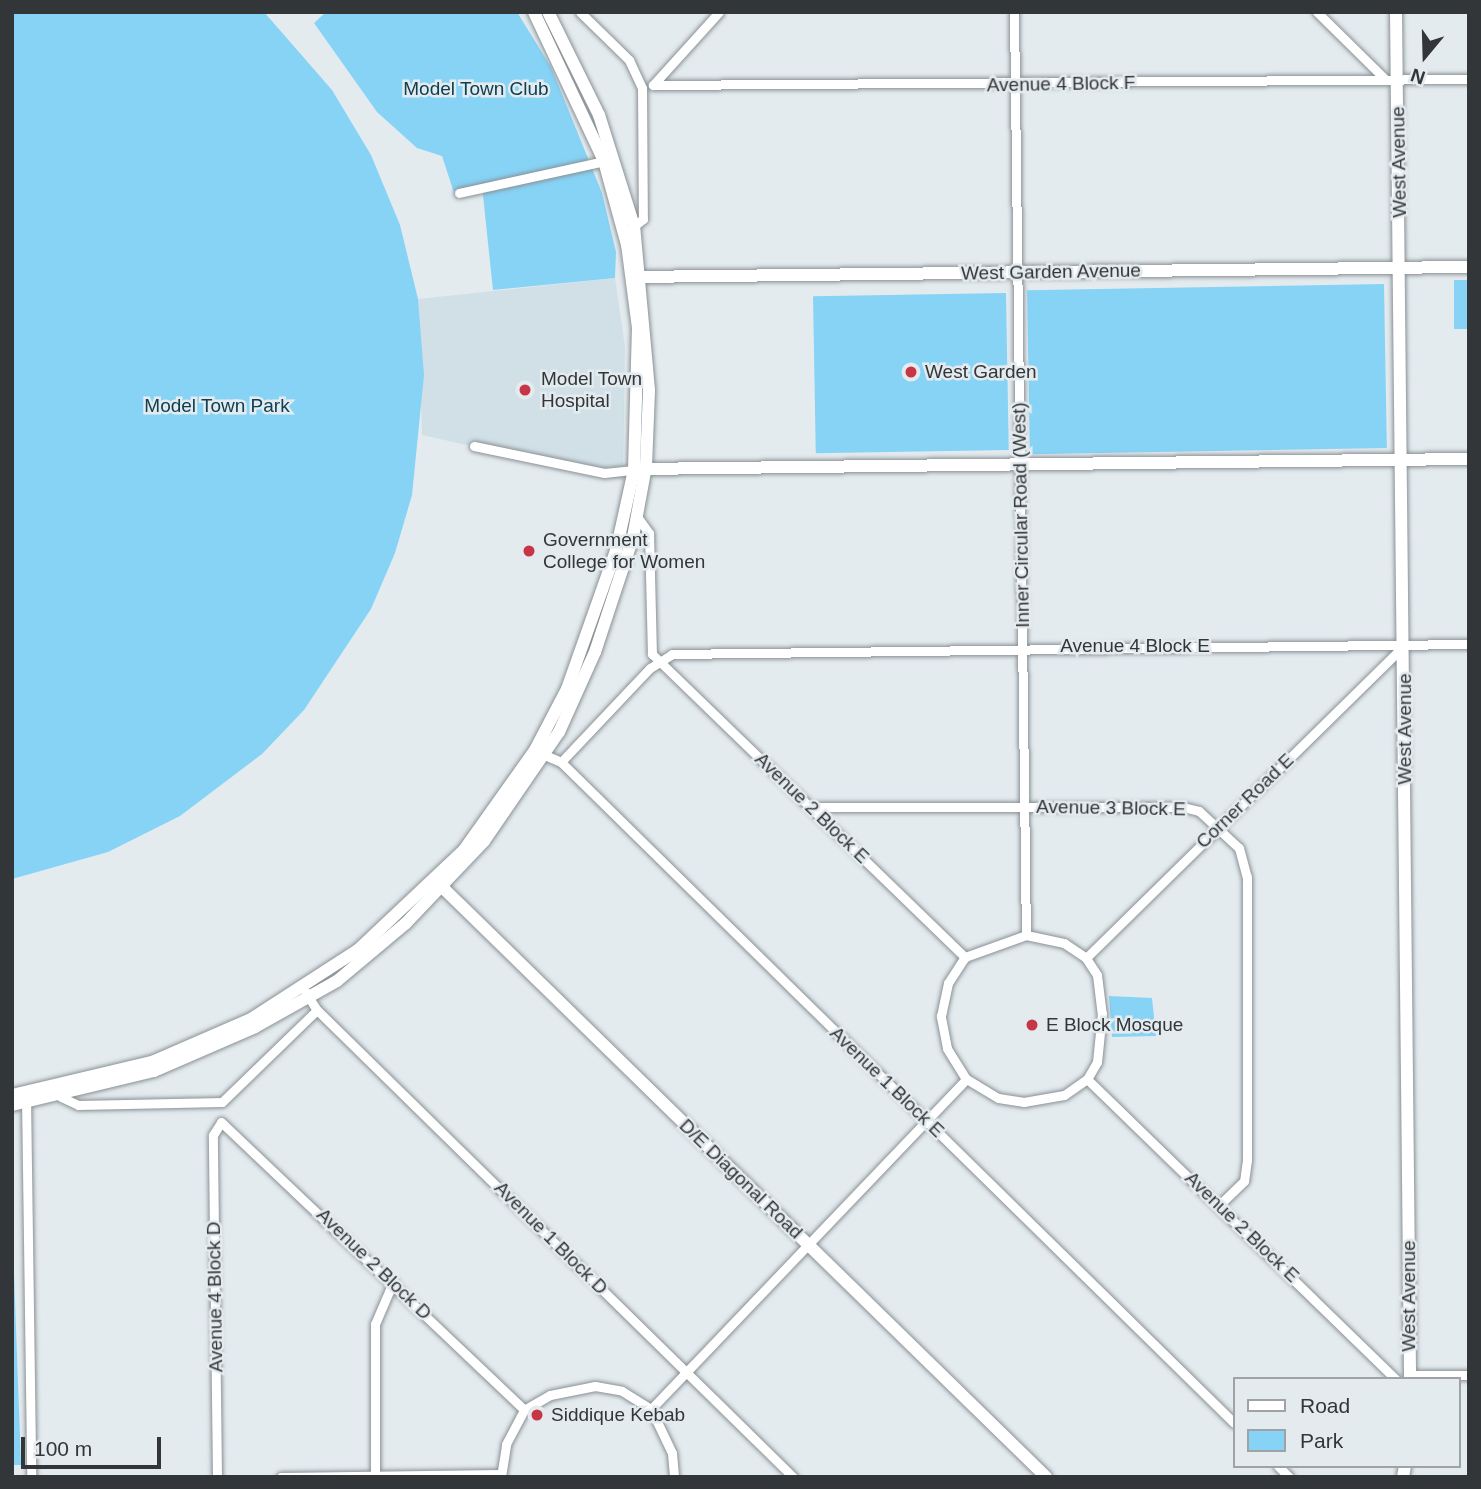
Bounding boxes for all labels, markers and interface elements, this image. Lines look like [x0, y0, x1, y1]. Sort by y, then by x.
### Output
north arrow [1390, 21, 1460, 91]
text: N [1408, 64, 1428, 88]
street label: Avenue 4 Block F [987, 71, 1135, 97]
park label: Model Town Club [403, 78, 549, 100]
street label: West Avenue [1387, 106, 1411, 218]
street label: West Garden Avenue [960, 259, 1142, 285]
place label: West Garden [925, 361, 1037, 383]
marker: West Garden [903, 364, 919, 380]
place label: Model Town Hospital [541, 368, 642, 412]
marker: Model Town Hospital [515, 380, 535, 400]
park label: Model Town Park [144, 395, 290, 417]
street label: Inner Circular Road (West) [1008, 402, 1034, 628]
place label: Government College for Women [543, 529, 705, 573]
marker: Government College for Women [521, 543, 537, 559]
street label: Avenue 4 Block E [1060, 635, 1210, 657]
street label: West Avenue [1394, 673, 1416, 785]
street label: Avenue 2 Block E [750, 748, 874, 868]
street label: Corner Road E [1192, 749, 1298, 853]
street label: Avenue 3 Block E [1036, 795, 1186, 821]
place label: E Block Mosque [1046, 1014, 1183, 1036]
marker: E Block Mosque [1024, 1017, 1040, 1033]
street label: Avenue 1 Block E [825, 1022, 949, 1142]
street label: D/E Diagonal Road [675, 1114, 807, 1244]
street label: Avenue 2 Block E [1180, 1167, 1304, 1287]
street label: Avenue 1 Block D [490, 1177, 612, 1299]
street label: Avenue 2 Block D [312, 1203, 436, 1325]
street label: Avenue 4 Block D [202, 1221, 228, 1373]
street label: West Avenue [1398, 1240, 1420, 1352]
legend [1232, 1377, 1460, 1468]
text: Road [1300, 1394, 1350, 1417]
place label: Siddique Kebab [551, 1404, 685, 1426]
marker: Siddique Kebab [529, 1407, 545, 1423]
scale bar [24, 1422, 164, 1466]
text: Park [1300, 1429, 1343, 1452]
text: 100 m [34, 1437, 92, 1460]

